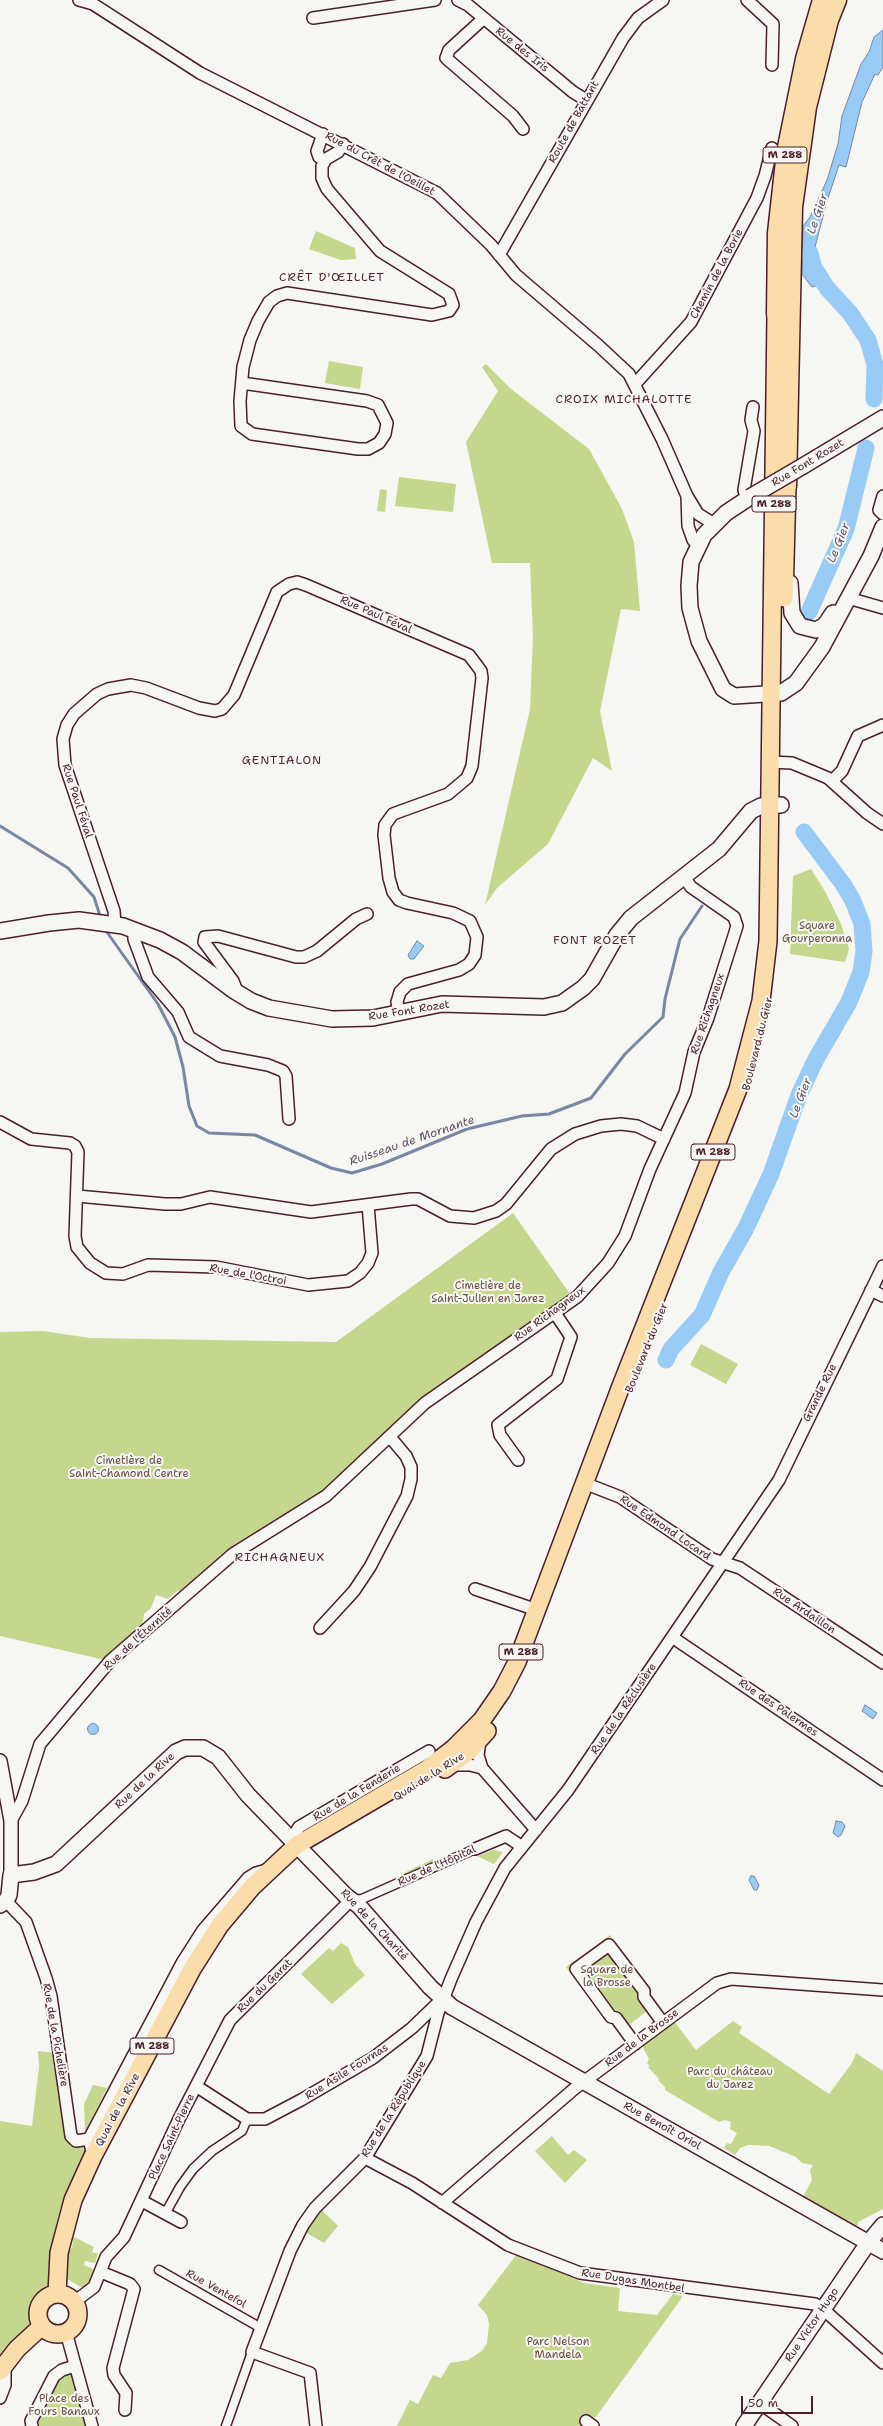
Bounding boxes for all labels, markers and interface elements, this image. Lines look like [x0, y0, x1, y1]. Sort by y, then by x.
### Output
street label: Rue des Iris [493, 25, 551, 75]
street label: Route de Battant [546, 79, 602, 165]
street label: Rue du Crêt de l'Oeillet [323, 129, 437, 199]
road number: M 288 [763, 147, 807, 163]
water label: Le Gier [804, 192, 832, 236]
street label: Chemin de la Borie [688, 227, 746, 321]
district label: CRÊT D'ŒILLET [279, 271, 385, 285]
district label: CROIX MICHALOTTE [556, 393, 692, 407]
street label: Rue Font Rozet [769, 436, 847, 490]
road number: M 288 [752, 496, 796, 512]
water label: Le Gier [824, 521, 854, 565]
street label: Rue Paul Féval [338, 593, 414, 637]
district label: GENTIALON [242, 754, 322, 768]
street label: Rue Paul Féval [59, 762, 95, 840]
park label: Square Gourperonna [782, 919, 852, 945]
district label: FONT ROZET [553, 934, 637, 948]
street label: Rue Richagneux [688, 972, 728, 1056]
street label: Boulevard du Gier [740, 996, 776, 1092]
street label: Rue Font Rozet [367, 998, 451, 1024]
water label: Le Gier [787, 1076, 815, 1120]
water label: Ruisseau de Mornante [348, 1113, 476, 1169]
road number: M 288 [691, 1144, 735, 1160]
street label: Rue de l'Octroi [209, 1262, 287, 1288]
park label: Cimetière de Saint-Julien en Jarez [431, 1279, 545, 1305]
street label: Rue Richagneux [512, 1284, 588, 1344]
street label: Boulevard du Gier [623, 1301, 671, 1395]
street label: Grande Rue [800, 1362, 840, 1424]
park label: Cimetière de Saint-Chamond Centre [69, 1454, 189, 1480]
street label: Rue Edmond Locard [617, 1493, 713, 1563]
district label: RICHAGNEUX [235, 1551, 325, 1565]
street label: Rue Ardaillon [770, 1585, 838, 1637]
street label: Rue de l'Éternité [101, 1605, 175, 1673]
road number: M 288 [499, 1644, 543, 1660]
street label: Rue de la Réclusière [589, 1661, 659, 1757]
street label: Rue des Palermes [736, 1676, 820, 1740]
street label: Rue de la Rive [112, 1750, 178, 1812]
street label: Quai de la Rive [391, 1750, 467, 1804]
street label: Rue de la Fenderie [311, 1762, 403, 1824]
street label: Rue de l'Hôpital [396, 1843, 478, 1889]
street label: Rue de la Charité [338, 1887, 410, 1963]
street label: Rue du Garat [235, 1956, 295, 2016]
park label: Square de la Brosse [581, 1963, 633, 1989]
street label: Rue de la Pichelière [39, 1982, 71, 2088]
street label: Rue de la Brosse [603, 2006, 681, 2070]
road number: M 288 [130, 2038, 174, 2054]
street label: Rue Asile Fournas [303, 2041, 391, 2103]
street label: Rue de la République [359, 2058, 429, 2160]
park label: Parc du château du Jarez [687, 2065, 773, 2091]
street label: Quai de la Rive [93, 2071, 143, 2149]
street label: Place Saint-Pierre [146, 2092, 198, 2182]
street label: Rue Benoît Oriol [621, 2099, 703, 2153]
street label: Rue Dugas Montbel [580, 2266, 686, 2296]
street label: Rue Ventefol [183, 2267, 249, 2311]
street label: Rue Victor Hugo [782, 2285, 842, 2365]
park label: Parc Nelson Mandela [527, 2335, 589, 2361]
scale bar [743, 2388, 815, 2414]
park label: Place des Fours Banaux [28, 2392, 100, 2418]
text: 50 m [748, 2395, 778, 2411]

